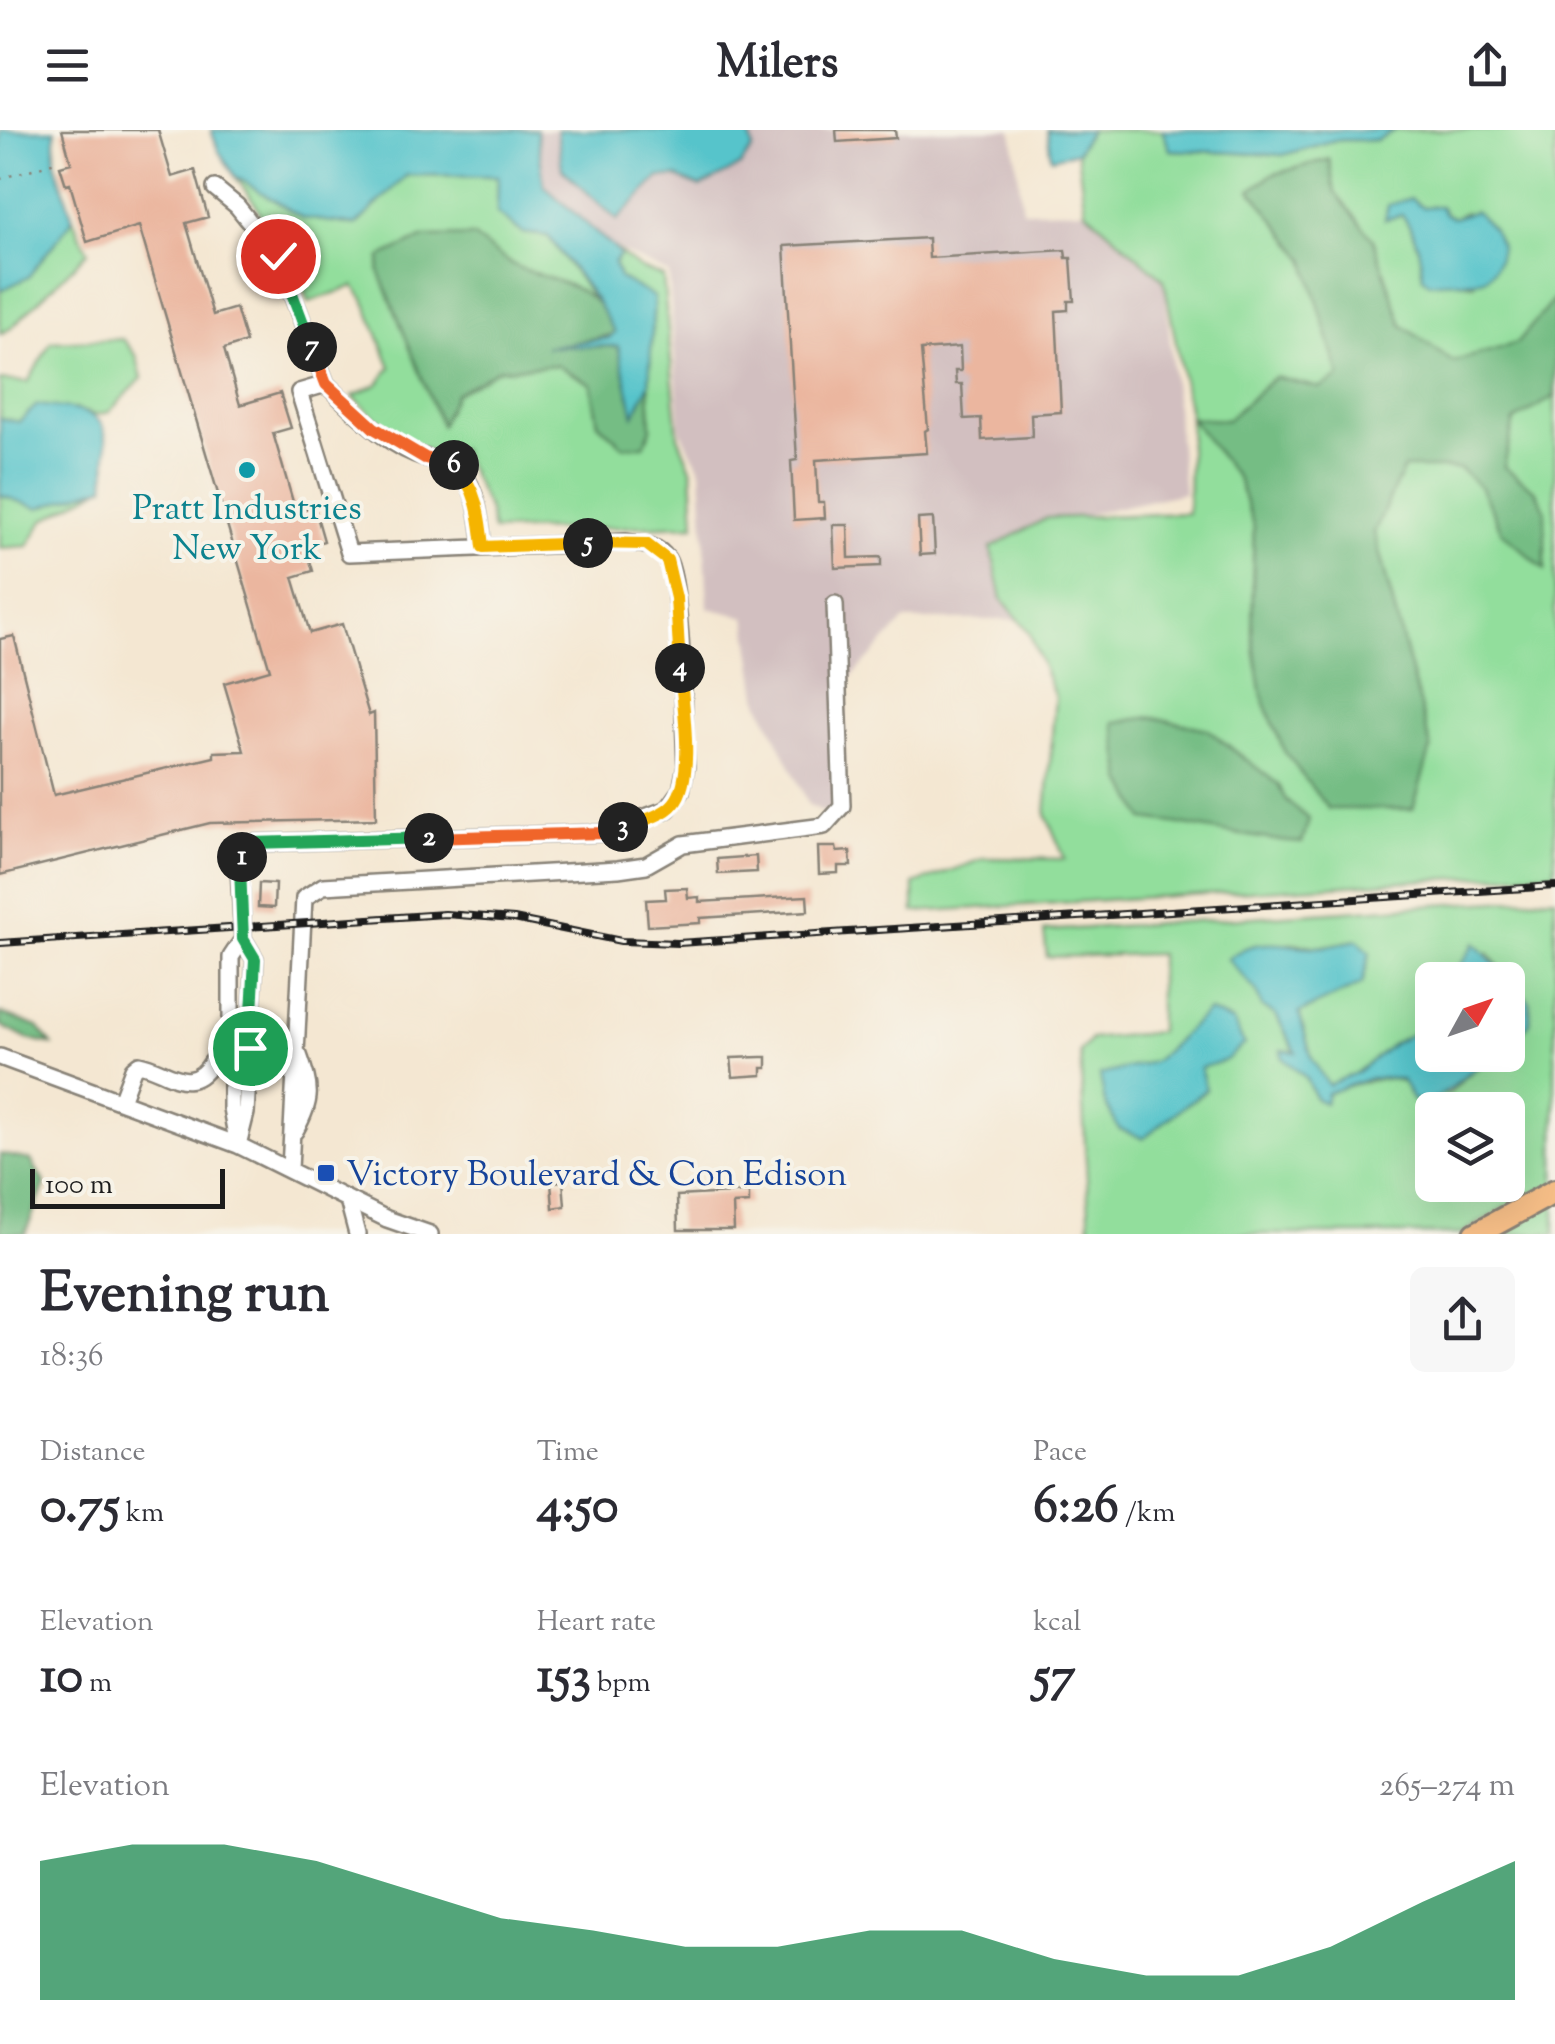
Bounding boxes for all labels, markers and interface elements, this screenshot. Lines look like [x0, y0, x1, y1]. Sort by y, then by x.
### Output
text: Milers [717, 33, 838, 98]
icon: menu [40, 38, 95, 93]
icon: share [1460, 38, 1515, 93]
pin [236, 214, 321, 299]
icon: check [251, 229, 306, 284]
pin: 7 [287, 322, 337, 372]
text: 7 [305, 327, 319, 367]
pin: 6 [429, 440, 479, 490]
text: 6 [447, 445, 461, 485]
marker: Pratt Industries New York [236, 459, 258, 481]
place label: Pratt Industries New York [132, 485, 362, 576]
pin: 5 [563, 518, 613, 568]
text: 5 [583, 523, 593, 563]
pin: 4 [655, 643, 705, 693]
text: 4 [673, 648, 687, 688]
pin: 3 [598, 802, 648, 852]
text: 3 [617, 807, 629, 847]
pin: 2 [404, 813, 454, 863]
text: 2 [422, 818, 436, 858]
pin: 1 [217, 832, 267, 882]
text: 1 [237, 837, 247, 877]
north arrow [1415, 962, 1525, 1072]
map controls [1415, 962, 1525, 1202]
pin [208, 1006, 293, 1091]
icon: arrive [223, 1021, 278, 1076]
button: layers [1415, 1092, 1525, 1202]
place label: Victory Boulevard & Con Edison [346, 1151, 847, 1202]
marker: Victory Boulevard & Con Edison [315, 1162, 337, 1184]
scale bar [30, 1164, 225, 1208]
text: 100 m [45, 1166, 113, 1206]
text: Evening run [40, 1257, 329, 1336]
button: share [1410, 1267, 1515, 1372]
text: 18:36 [40, 1334, 104, 1380]
text: Distance [40, 1433, 146, 1473]
text: Time [537, 1433, 599, 1473]
text: Pace [1033, 1433, 1087, 1473]
text: 0.75 [40, 1473, 120, 1545]
text: 4:50 [537, 1473, 618, 1545]
text: 6:26 [1033, 1473, 1119, 1545]
text: km [120, 1494, 164, 1534]
text: /km [1119, 1494, 1176, 1534]
text: Elevation [40, 1603, 154, 1643]
text: Heart rate [537, 1603, 656, 1643]
text: kcal [1033, 1603, 1081, 1643]
text: 10 [40, 1643, 83, 1715]
text: 153 [537, 1643, 591, 1715]
text: 57 [1033, 1643, 1075, 1715]
text: m [83, 1664, 112, 1704]
text: bpm [591, 1664, 651, 1704]
text: Elevation [40, 1764, 170, 1810]
text: 265–274 m [1379, 1764, 1515, 1810]

